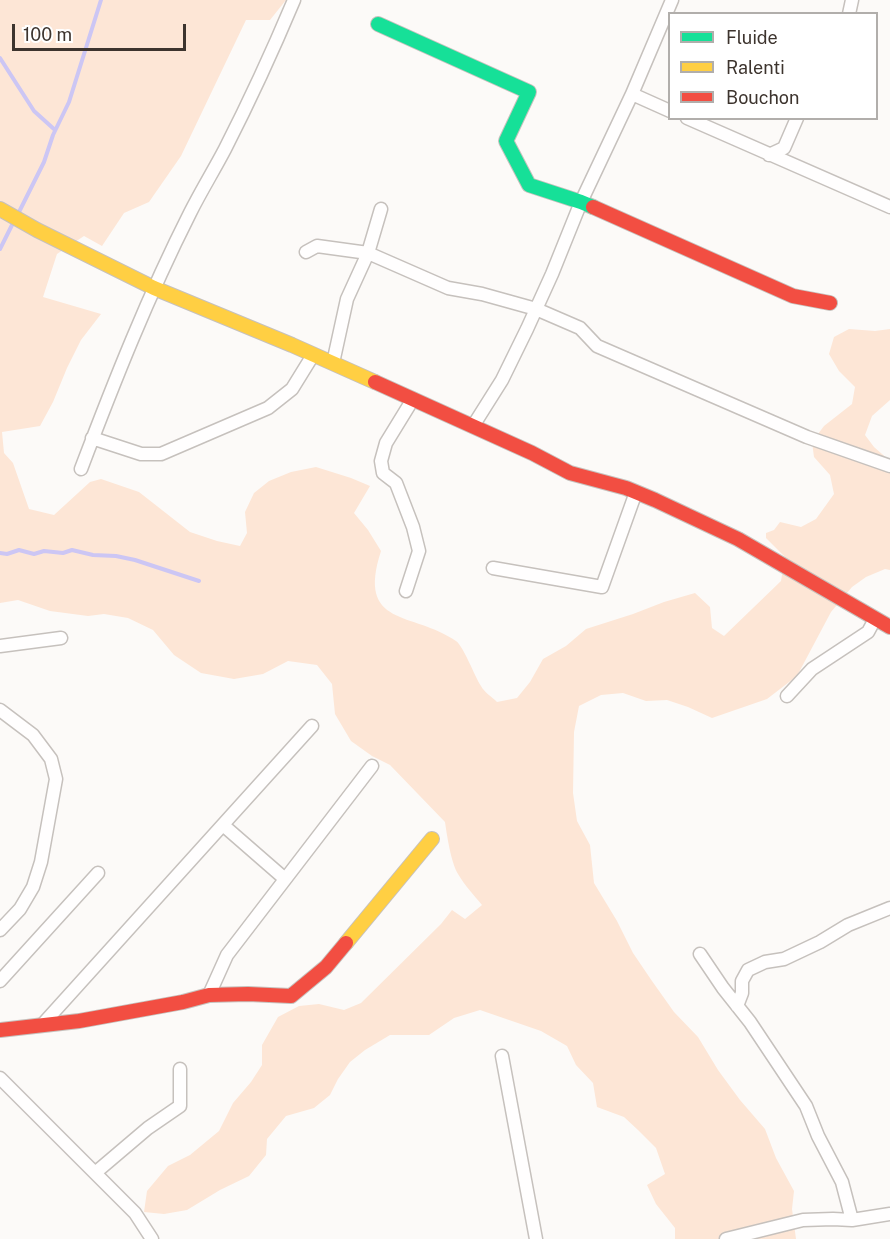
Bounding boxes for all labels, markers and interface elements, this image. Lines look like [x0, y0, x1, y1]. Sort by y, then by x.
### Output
scale bar [15, 12, 189, 50]
legend [668, 12, 878, 120]
text: 100 m [23, 24, 72, 45]
text: Fluide [726, 27, 778, 48]
text: Ralenti [726, 57, 785, 78]
text: Bouchon [726, 87, 799, 108]

